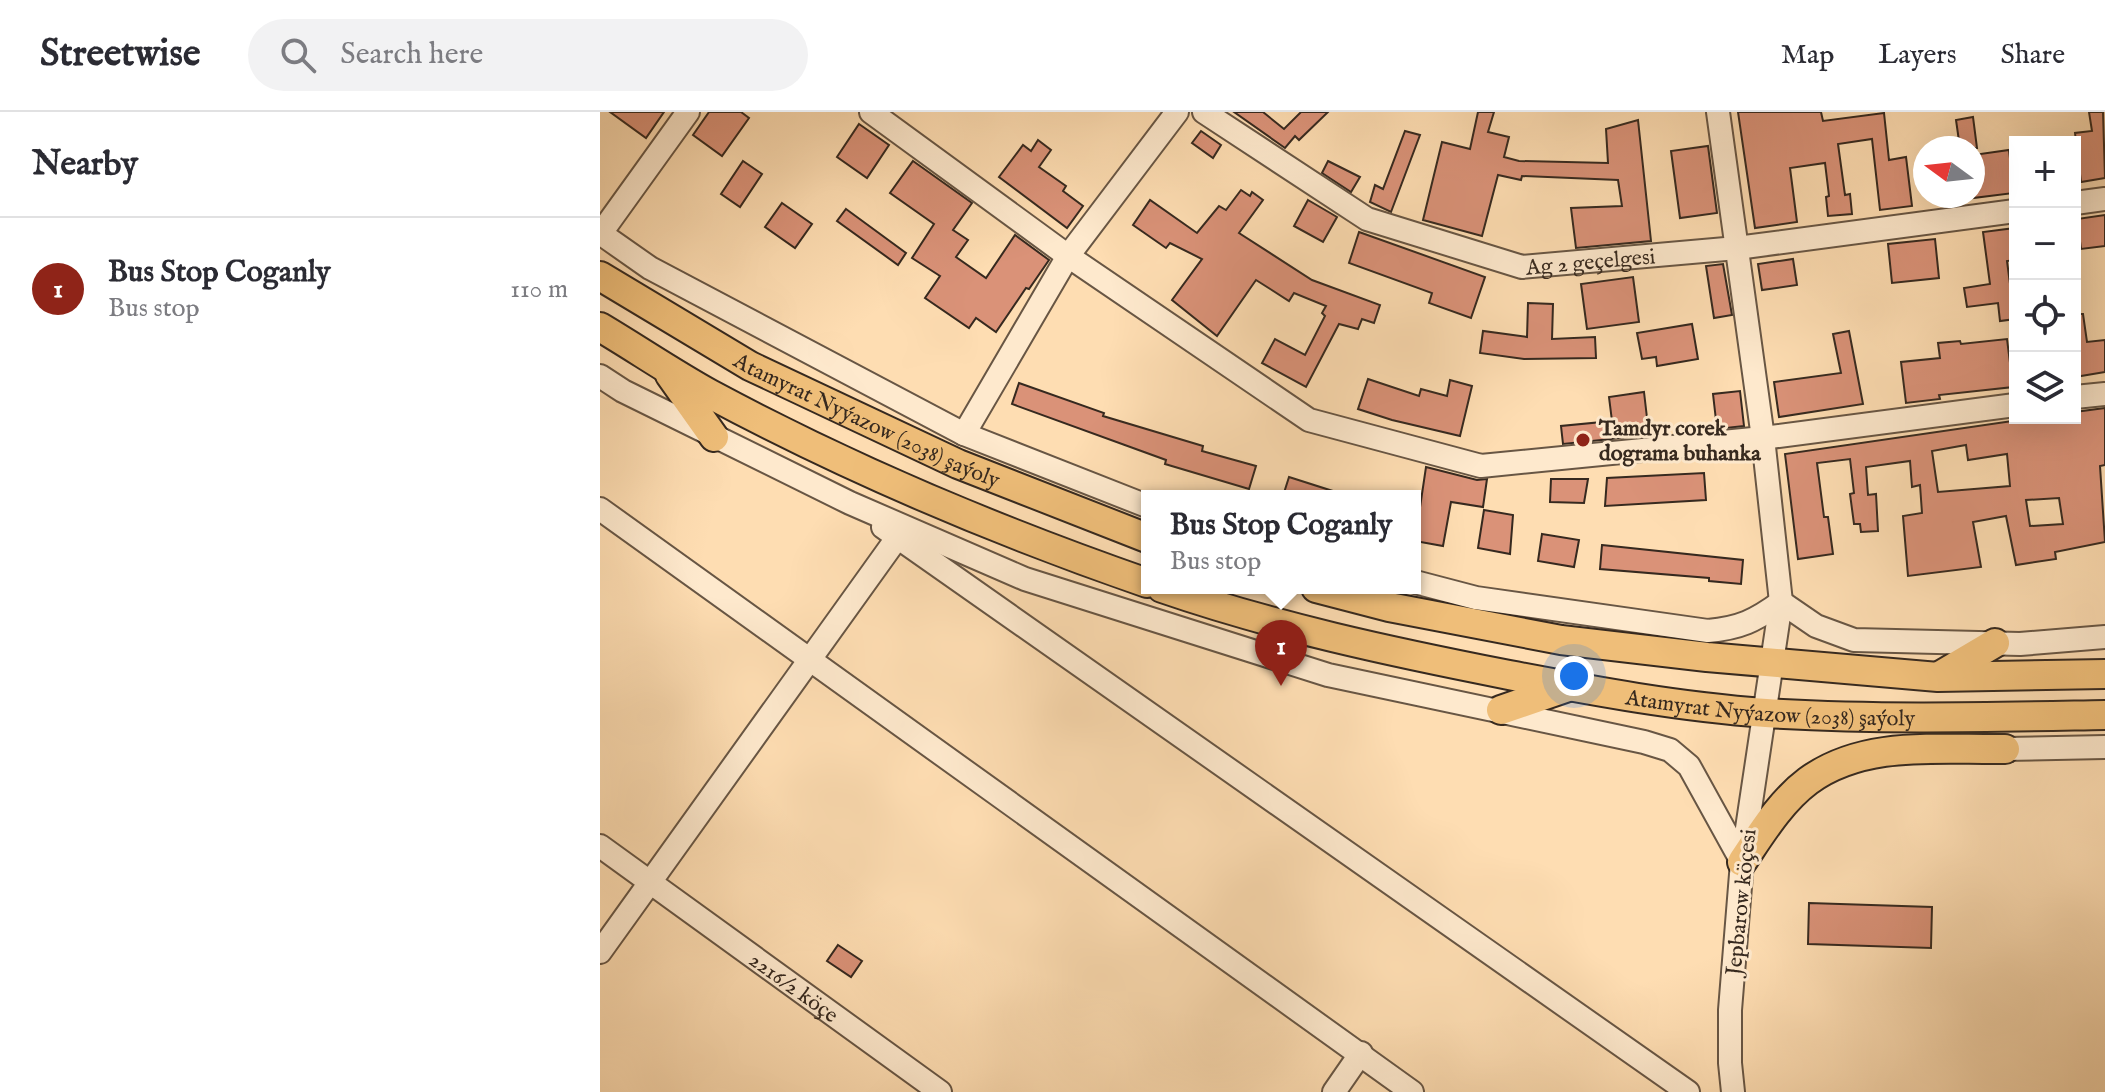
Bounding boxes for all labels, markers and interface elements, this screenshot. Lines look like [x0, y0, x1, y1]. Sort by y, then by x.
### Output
search box [248, 19, 808, 91]
text: Streetwise [40, 31, 200, 79]
icon: search [276, 33, 320, 77]
text: Search here [340, 36, 483, 74]
text: Map [1781, 38, 1834, 73]
text: Layers [1878, 38, 1957, 73]
text: Share [2001, 38, 2065, 73]
north arrow [1913, 136, 1985, 208]
map controls [2009, 136, 2081, 424]
button: + [2009, 136, 2081, 208]
text: Nearby [32, 143, 138, 186]
button: − [2009, 208, 2081, 280]
street label: Ag 2 geçelgesi [1524, 243, 1657, 283]
text: Bus Stop Coganly [108, 254, 331, 292]
text: 1 [53, 273, 63, 306]
text: 110 m [510, 273, 568, 306]
button: locate [2009, 280, 2081, 352]
text: Bus stop [108, 292, 200, 325]
street label: Atamyrat Nyýazow (2038) şaýoly [727, 347, 1004, 495]
button: layers [2009, 352, 2081, 424]
place label: Tamdyr corek dograma buhanka [1598, 415, 1761, 468]
marker: Tamdyr corek dograma buhanka [1574, 431, 1592, 449]
popup [1141, 490, 1421, 594]
text: Bus Stop Coganly [1170, 507, 1392, 545]
text: Bus stop [1170, 545, 1261, 578]
pin: 1 [1255, 620, 1307, 686]
your location [1554, 656, 1594, 696]
street label: Atamyrat Nyýazow (2038) şaýoly [1622, 684, 1915, 733]
street label: Jepbarow köçesi [1720, 827, 1764, 980]
street label: 2216/2 köçe [743, 947, 843, 1030]

